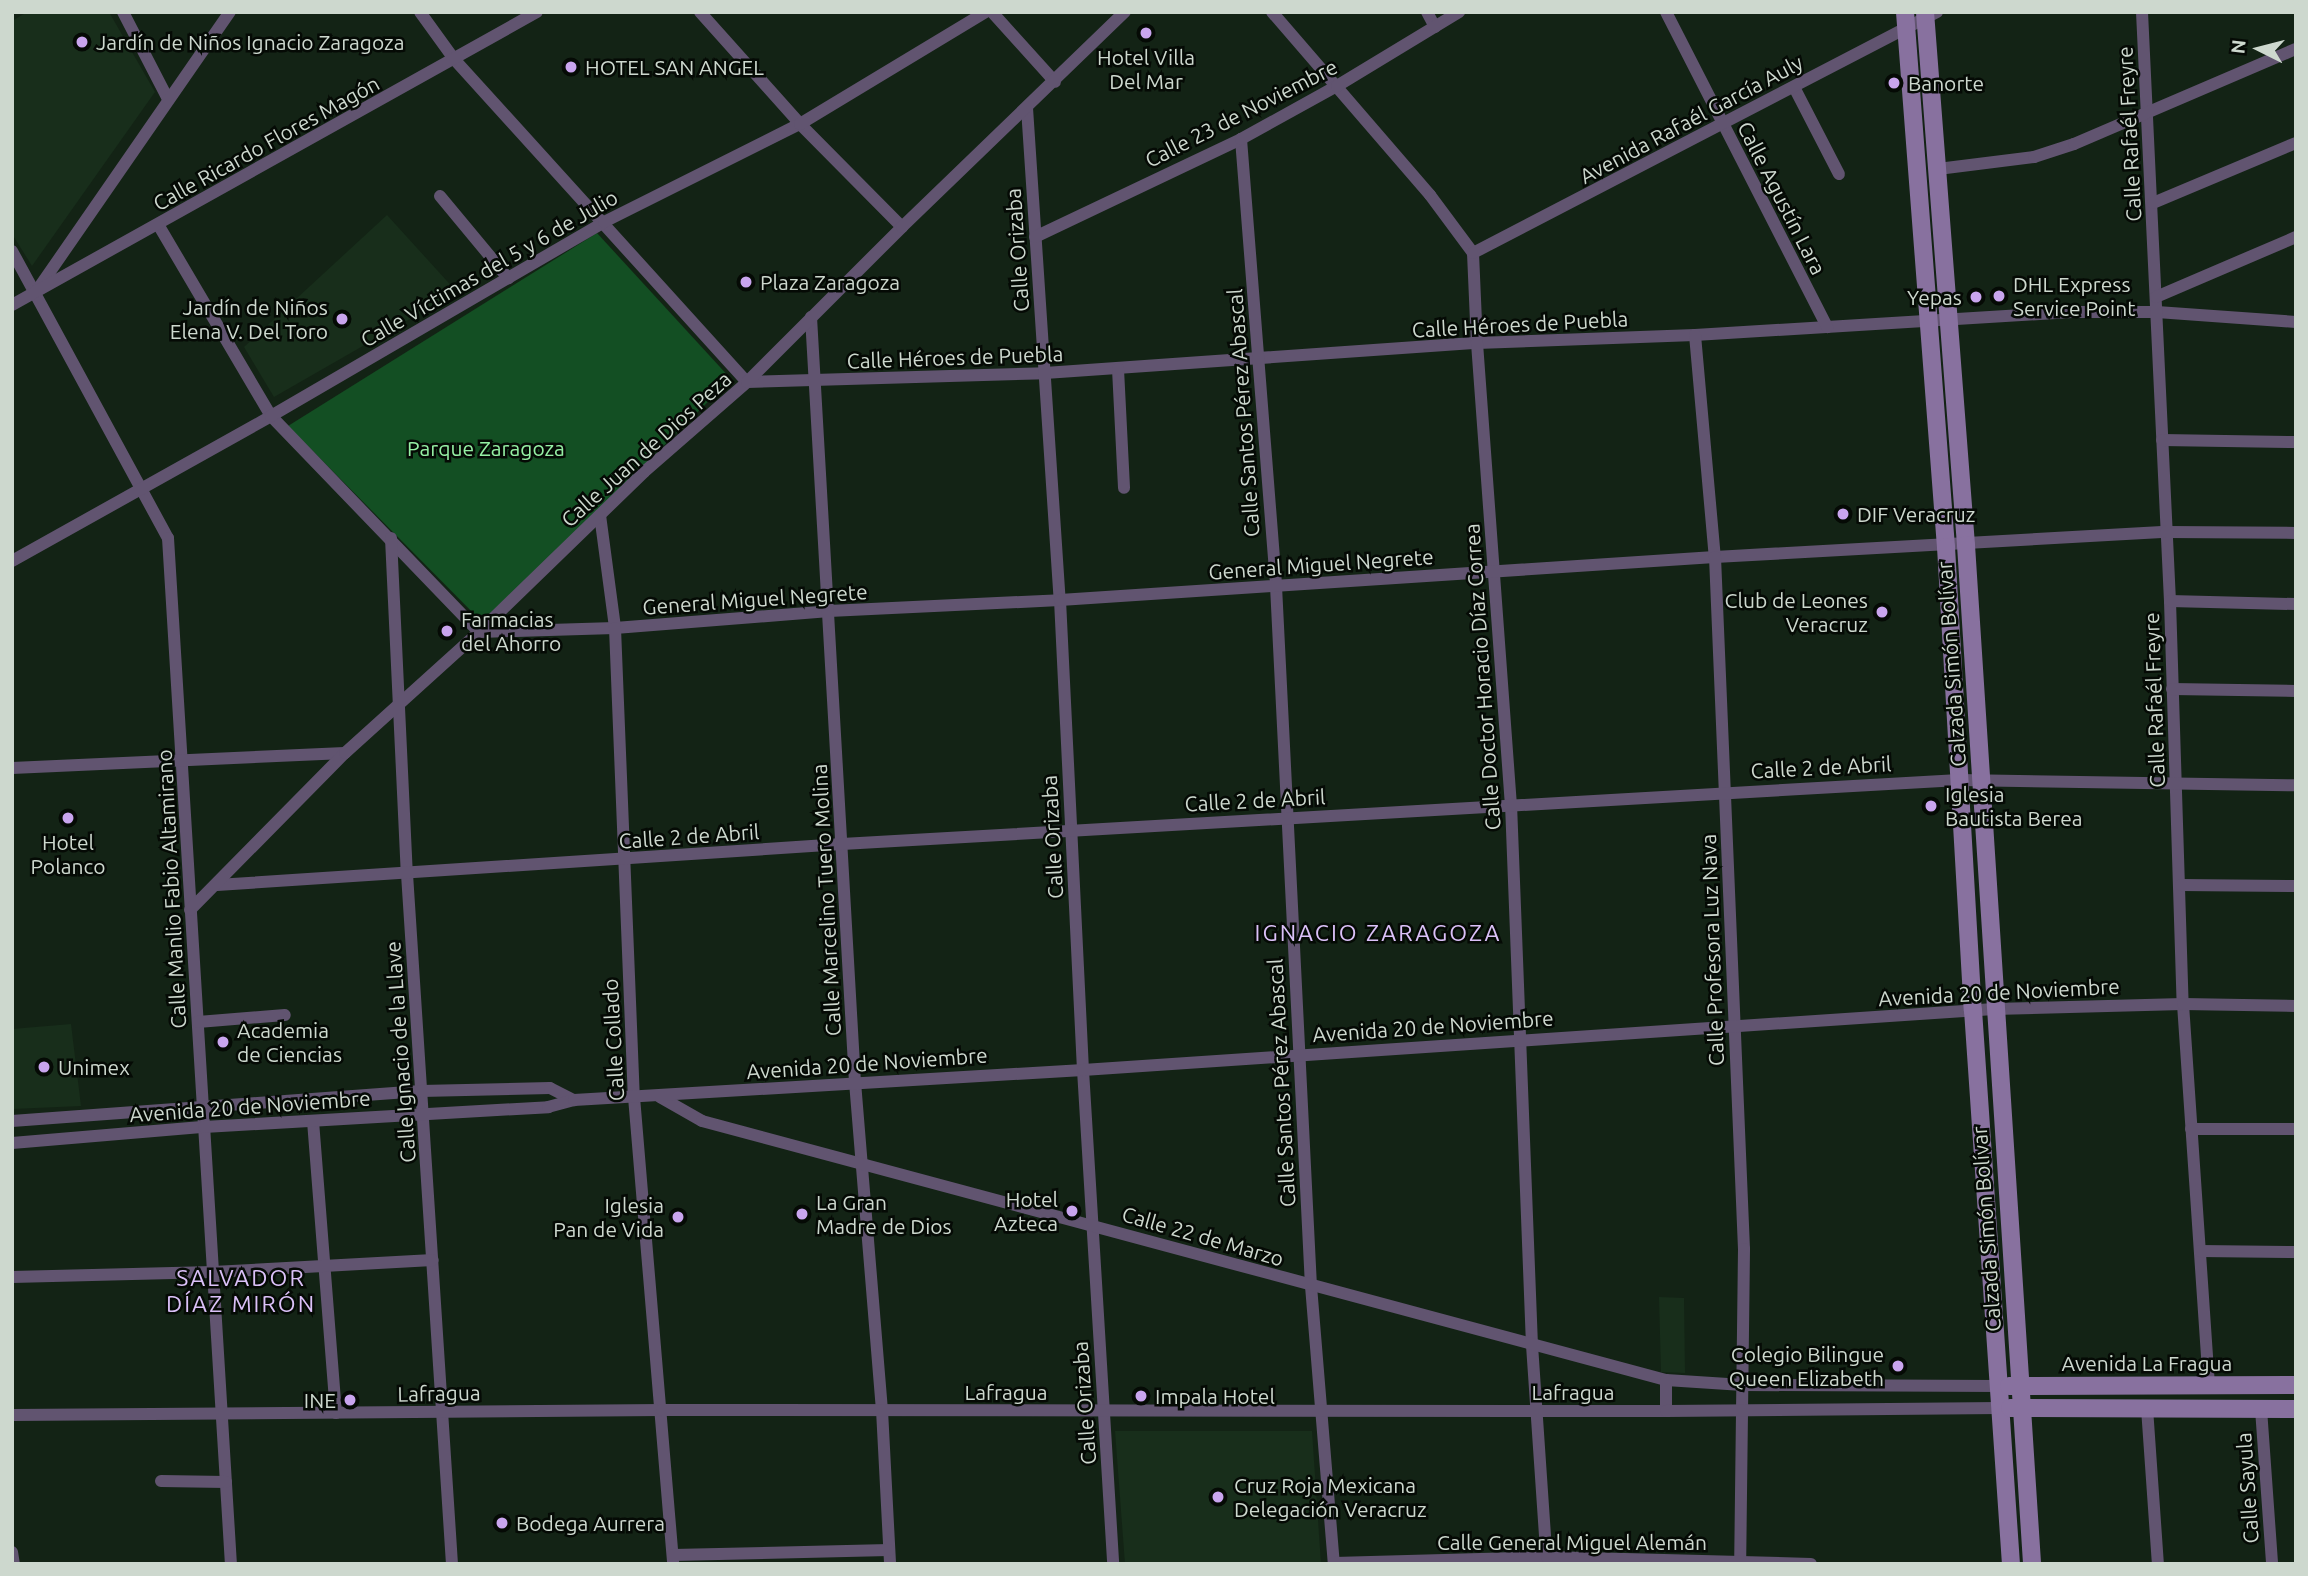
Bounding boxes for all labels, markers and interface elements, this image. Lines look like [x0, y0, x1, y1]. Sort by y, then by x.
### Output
north arrow [2224, 14, 2294, 84]
marker: Hotel Villa Del Mar [1138, 25, 1154, 41]
place label: Jardín de Niños Ignacio Zaragoza [96, 29, 404, 55]
marker: Jardín de Niños Ignacio Zaragoza [74, 34, 90, 50]
text: N [2226, 39, 2250, 55]
place label: Hotel Villa Del Mar [1097, 44, 1195, 94]
street label: Calle Rafaél Freyre [2112, 46, 2146, 222]
street label: Avenida Rafaél García Auly [1575, 49, 1807, 189]
place label: HOTEL SAN ANGEL [585, 54, 764, 80]
street label: Calle 23 de Noviembre [1141, 54, 1341, 172]
marker: HOTEL SAN ANGEL [563, 59, 579, 75]
street label: Calle Ricardo Flores Magón [148, 70, 384, 216]
place label: Banorte [1908, 70, 1984, 96]
marker: Banorte [1886, 75, 1902, 91]
street label: Calle Agustín Lara [1733, 117, 1831, 279]
street label: Calle Víctimas del 5 y 6 de Julio [356, 184, 622, 352]
street label: Calle Orizaba [1000, 187, 1034, 313]
place label: Plaza Zaragoza [760, 269, 900, 295]
place label: DHL Express Service Point [2013, 271, 2135, 321]
marker: Plaza Zaragoza [738, 274, 754, 290]
place label: Yepas [1907, 284, 1962, 310]
street label: Calle Santos Pérez Abascal [1222, 288, 1264, 538]
marker: DHL Express Service Point [1991, 288, 2007, 304]
marker: Yepas [1968, 289, 1984, 305]
place label: Jardín de Niños Elena V. Del Toro [170, 294, 328, 344]
street label: Calle Héroes de Puebla [1411, 306, 1629, 342]
marker: Jardín de Niños Elena V. Del Toro [334, 311, 350, 327]
street label: Calle Héroes de Puebla [846, 341, 1064, 373]
street label: Calle Juan de Dios Peza [556, 366, 736, 532]
park label: Parque Zaragoza [407, 435, 565, 461]
place label: DIF Veracruz [1857, 501, 1975, 527]
marker: DIF Veracruz [1835, 506, 1851, 522]
street label: Calle Doctor Horacio Díaz Correa [1459, 523, 1505, 831]
street label: General Miguel Negrete [1208, 544, 1434, 584]
street label: Calzada Simón Bolívar [1931, 560, 1971, 768]
street label: General Miguel Negrete [642, 579, 868, 619]
place label: Club de Leones Veracruz [1725, 587, 1868, 637]
marker: Club de Leones Veracruz [1874, 604, 1890, 620]
place label: Farmacias del Ahorro [461, 606, 561, 656]
street label: Calle Rafaél Freyre [2138, 612, 2170, 788]
marker: Farmacias del Ahorro [439, 623, 455, 639]
street label: Calle Manlio Fabio Altamirano [151, 749, 191, 1029]
street label: Calle 2 de Abril [1750, 751, 1892, 783]
street label: Calle Marcelino Tuero Molina [806, 763, 846, 1037]
street label: Calle Orizaba [1036, 774, 1068, 900]
place label: Iglesia Bautista Berea [1945, 781, 2083, 831]
street label: Calle 2 de Abril [1184, 784, 1326, 816]
marker: Iglesia Bautista Berea [1923, 798, 1939, 814]
marker: Hotel Polanco [60, 810, 76, 826]
street label: Calle 2 de Abril [618, 819, 760, 853]
place label: Hotel Polanco [31, 829, 105, 879]
street label: Calle Profesora Luz Nava [1695, 833, 1729, 1067]
district label: IGNACIO ZARAGOZA [1257, 919, 1499, 947]
street label: Calle Ignacio de la Llave [380, 940, 420, 1164]
street label: Calle Santos Pérez Abascal [1262, 958, 1300, 1208]
street label: Avenida 20 de Noviembre [1878, 973, 2120, 1011]
street label: Calle Collado [597, 978, 629, 1102]
street label: Avenida 20 de Noviembre [1312, 1005, 1554, 1047]
place label: Academia de Ciencias [237, 1017, 342, 1067]
marker: Academia de Ciencias [215, 1034, 231, 1050]
street label: Avenida 20 de Noviembre [746, 1042, 988, 1084]
place label: Unimex [58, 1054, 130, 1080]
marker: Unimex [36, 1059, 52, 1075]
street label: Avenida 20 de Noviembre [129, 1085, 371, 1127]
street label: Calzada Simón Bolívar [1966, 1125, 2006, 1333]
place label: Hotel Azteca [994, 1186, 1058, 1236]
place label: La Gran Madre de Dios [816, 1189, 952, 1239]
place label: Iglesia Pan de Vida [553, 1192, 664, 1242]
street label: Calle 22 de Marzo [1119, 1201, 1287, 1271]
marker: Hotel Azteca [1064, 1203, 1080, 1219]
marker: La Gran Madre de Dios [794, 1206, 810, 1222]
marker: Iglesia Pan de Vida [670, 1209, 686, 1225]
district label: SALVADOR DÍAZ MIRÓN [167, 1264, 315, 1318]
street label: Calle Orizaba [1067, 1340, 1101, 1466]
place label: Colegio Bilingue Queen Elizabeth [1729, 1341, 1884, 1391]
street label: Avenida La Fragua [2062, 1350, 2232, 1376]
marker: Colegio Bilingue Queen Elizabeth [1890, 1358, 1906, 1374]
street label: Lafragua [964, 1379, 1048, 1405]
street label: Lafragua [1531, 1379, 1615, 1405]
street label: Lafragua [397, 1380, 481, 1406]
place label: Impala Hotel [1155, 1383, 1275, 1409]
place label: INE [304, 1387, 336, 1413]
marker: Impala Hotel [1133, 1388, 1149, 1404]
marker: INE [342, 1392, 358, 1408]
street label: Calle Sayula [2231, 1432, 2263, 1544]
place label: Cruz Roja Mexicana Delegación Veracruz [1234, 1472, 1427, 1522]
marker: Cruz Roja Mexicana Delegación Veracruz [1208, 1487, 1228, 1507]
place label: Bodega Aurrera [516, 1510, 665, 1536]
marker: Bodega Aurrera [494, 1515, 510, 1531]
street label: Calle General Miguel Alemán [1437, 1529, 1707, 1555]

